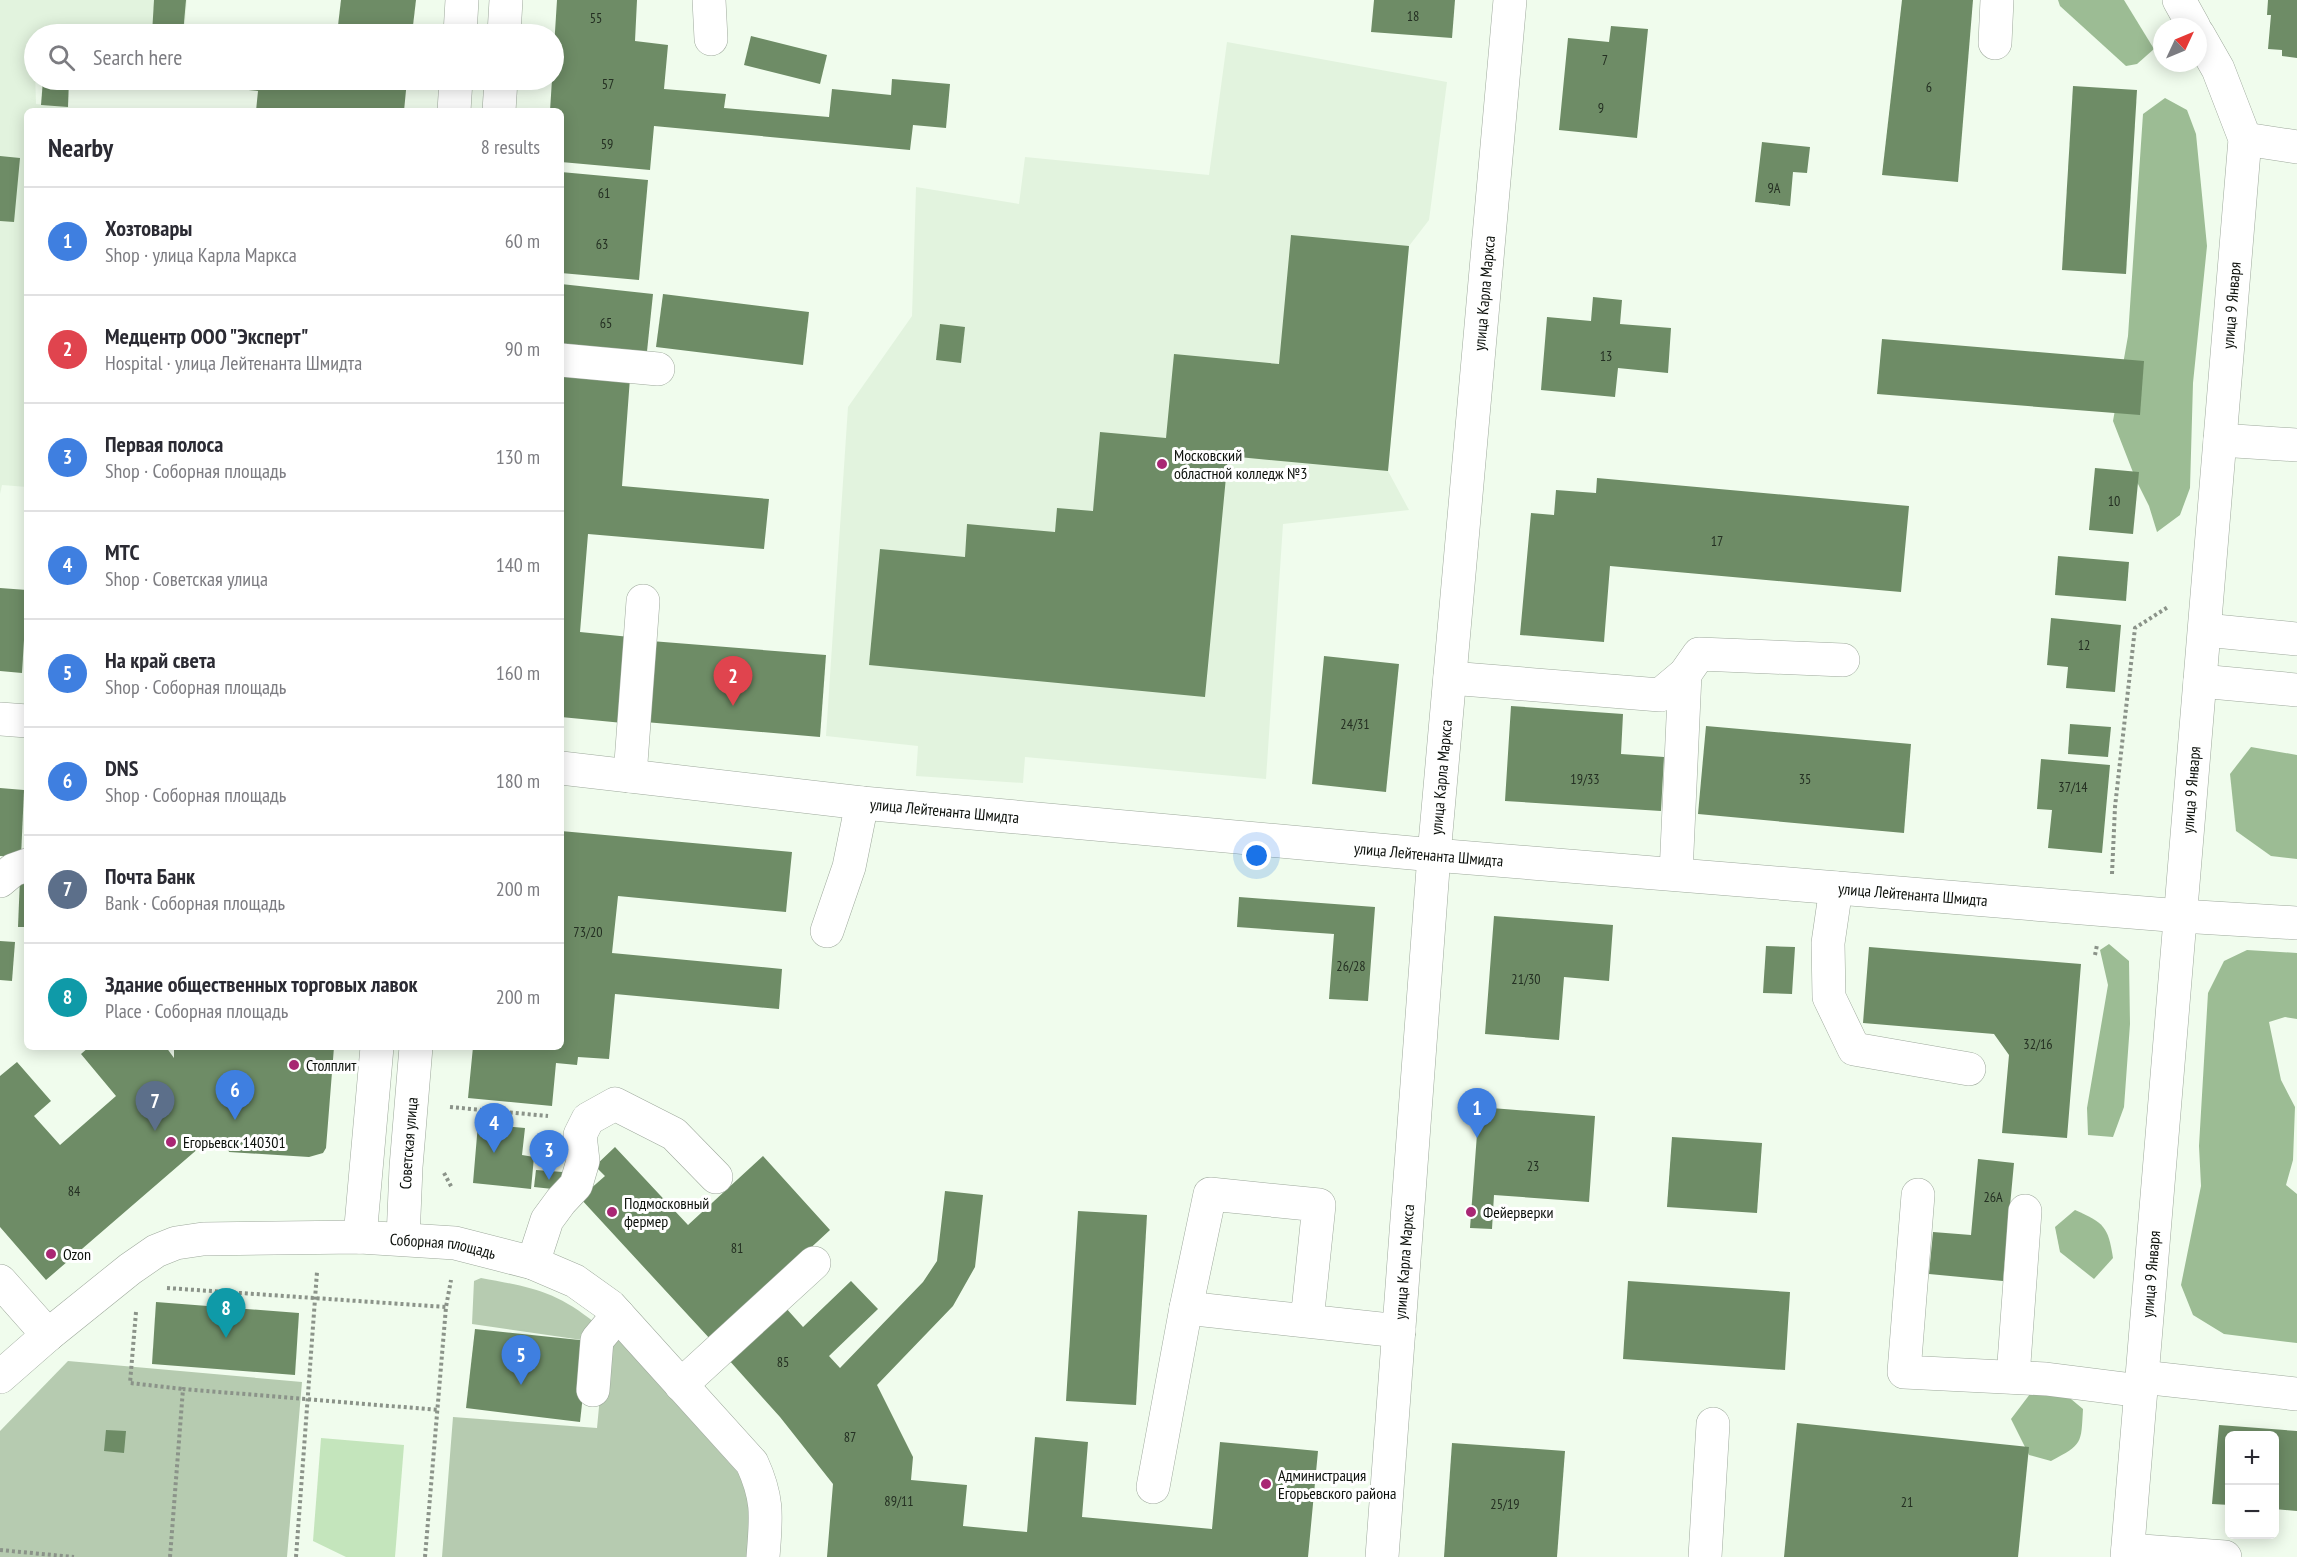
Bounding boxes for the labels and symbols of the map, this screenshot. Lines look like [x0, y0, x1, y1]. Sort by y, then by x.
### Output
house number: 18 [1407, 7, 1419, 25]
house number: 55 [590, 9, 602, 27]
north arrow [2153, 18, 2207, 72]
house number: 7 [1602, 51, 1608, 69]
house number: 57 [602, 75, 614, 93]
house number: 6 [1926, 78, 1932, 96]
house number: 9 [1598, 99, 1604, 117]
house number: 59 [601, 135, 613, 153]
house number: 9А [1768, 179, 1781, 197]
house number: 61 [598, 184, 610, 202]
house number: 63 [596, 235, 608, 253]
street label: улица Карла Маркса [1469, 235, 1499, 352]
street label: улица 9 Января [2218, 261, 2245, 350]
house number: 65 [600, 314, 612, 332]
house number: 13 [1600, 347, 1612, 365]
place label: Московский областной колледж №3 [1174, 445, 1307, 483]
marker: Московский областной колледж №3 [1155, 457, 1169, 471]
house number: 10 [2108, 492, 2120, 510]
house number: 17 [1711, 532, 1723, 550]
house number: 12 [2078, 636, 2090, 654]
pin: 2 [714, 656, 752, 706]
house number: 24/31 [1340, 715, 1370, 733]
street label: улица Карла Маркса [1426, 719, 1456, 836]
street label: улица 9 Января [2177, 745, 2204, 834]
house number: 19/33 [1570, 770, 1600, 788]
house number: 35 [1799, 770, 1811, 788]
house number: 37/14 [2058, 778, 2088, 796]
street label: улица Лейтенанта Шмидта [869, 794, 1020, 827]
street label: улица Лейтенанта Шмидта [1353, 838, 1504, 871]
your location [1242, 841, 1271, 870]
street label: улица Лейтенанта Шмидта [1838, 878, 1989, 910]
house number: 73/20 [573, 923, 603, 941]
house number: 26/28 [1336, 957, 1366, 975]
house number: 21/30 [1511, 970, 1541, 988]
house number: 32/16 [2023, 1035, 2053, 1053]
place label: Столплит [306, 1055, 357, 1075]
marker: Столплит [287, 1058, 301, 1072]
pin: 6 [216, 1070, 254, 1120]
pin: 7 [136, 1082, 174, 1131]
pin: 1 [1458, 1088, 1496, 1138]
street label: Советская улица [395, 1096, 422, 1190]
pin: 4 [474, 1104, 514, 1153]
pin: 3 [530, 1130, 568, 1180]
place label: Егорьевск 140301 [183, 1132, 286, 1152]
marker: Егорьевск 140301 [164, 1135, 178, 1149]
house number: 23 [1527, 1157, 1539, 1175]
house number: 84 [68, 1182, 81, 1200]
house number: 26А [1983, 1188, 2003, 1206]
place label: Подмосковный фермер [624, 1193, 709, 1231]
place label: Фейерверки [1483, 1202, 1554, 1222]
street label: улица Карла Маркса [1390, 1203, 1418, 1320]
marker: Подмосковный фермер [605, 1205, 619, 1219]
marker: Фейерверки [1464, 1205, 1478, 1219]
street label: Соборная площадь [389, 1229, 498, 1263]
street label: улица 9 Января [2137, 1230, 2164, 1318]
house number: 81 [731, 1239, 743, 1257]
place label: Ozon [63, 1244, 91, 1264]
marker: Ozon [44, 1247, 58, 1261]
pin: 8 [206, 1288, 246, 1338]
pin: 5 [502, 1336, 540, 1385]
house number: 85 [777, 1353, 789, 1371]
house number: 87 [844, 1428, 856, 1446]
place label: Администрация Егорьевского района [1278, 1465, 1396, 1503]
marker: Администрация Егорьевского района [1259, 1477, 1273, 1491]
house number: 89/11 [884, 1492, 914, 1510]
house number: 21 [1901, 1493, 1913, 1511]
house number: 25/19 [1490, 1495, 1520, 1513]

